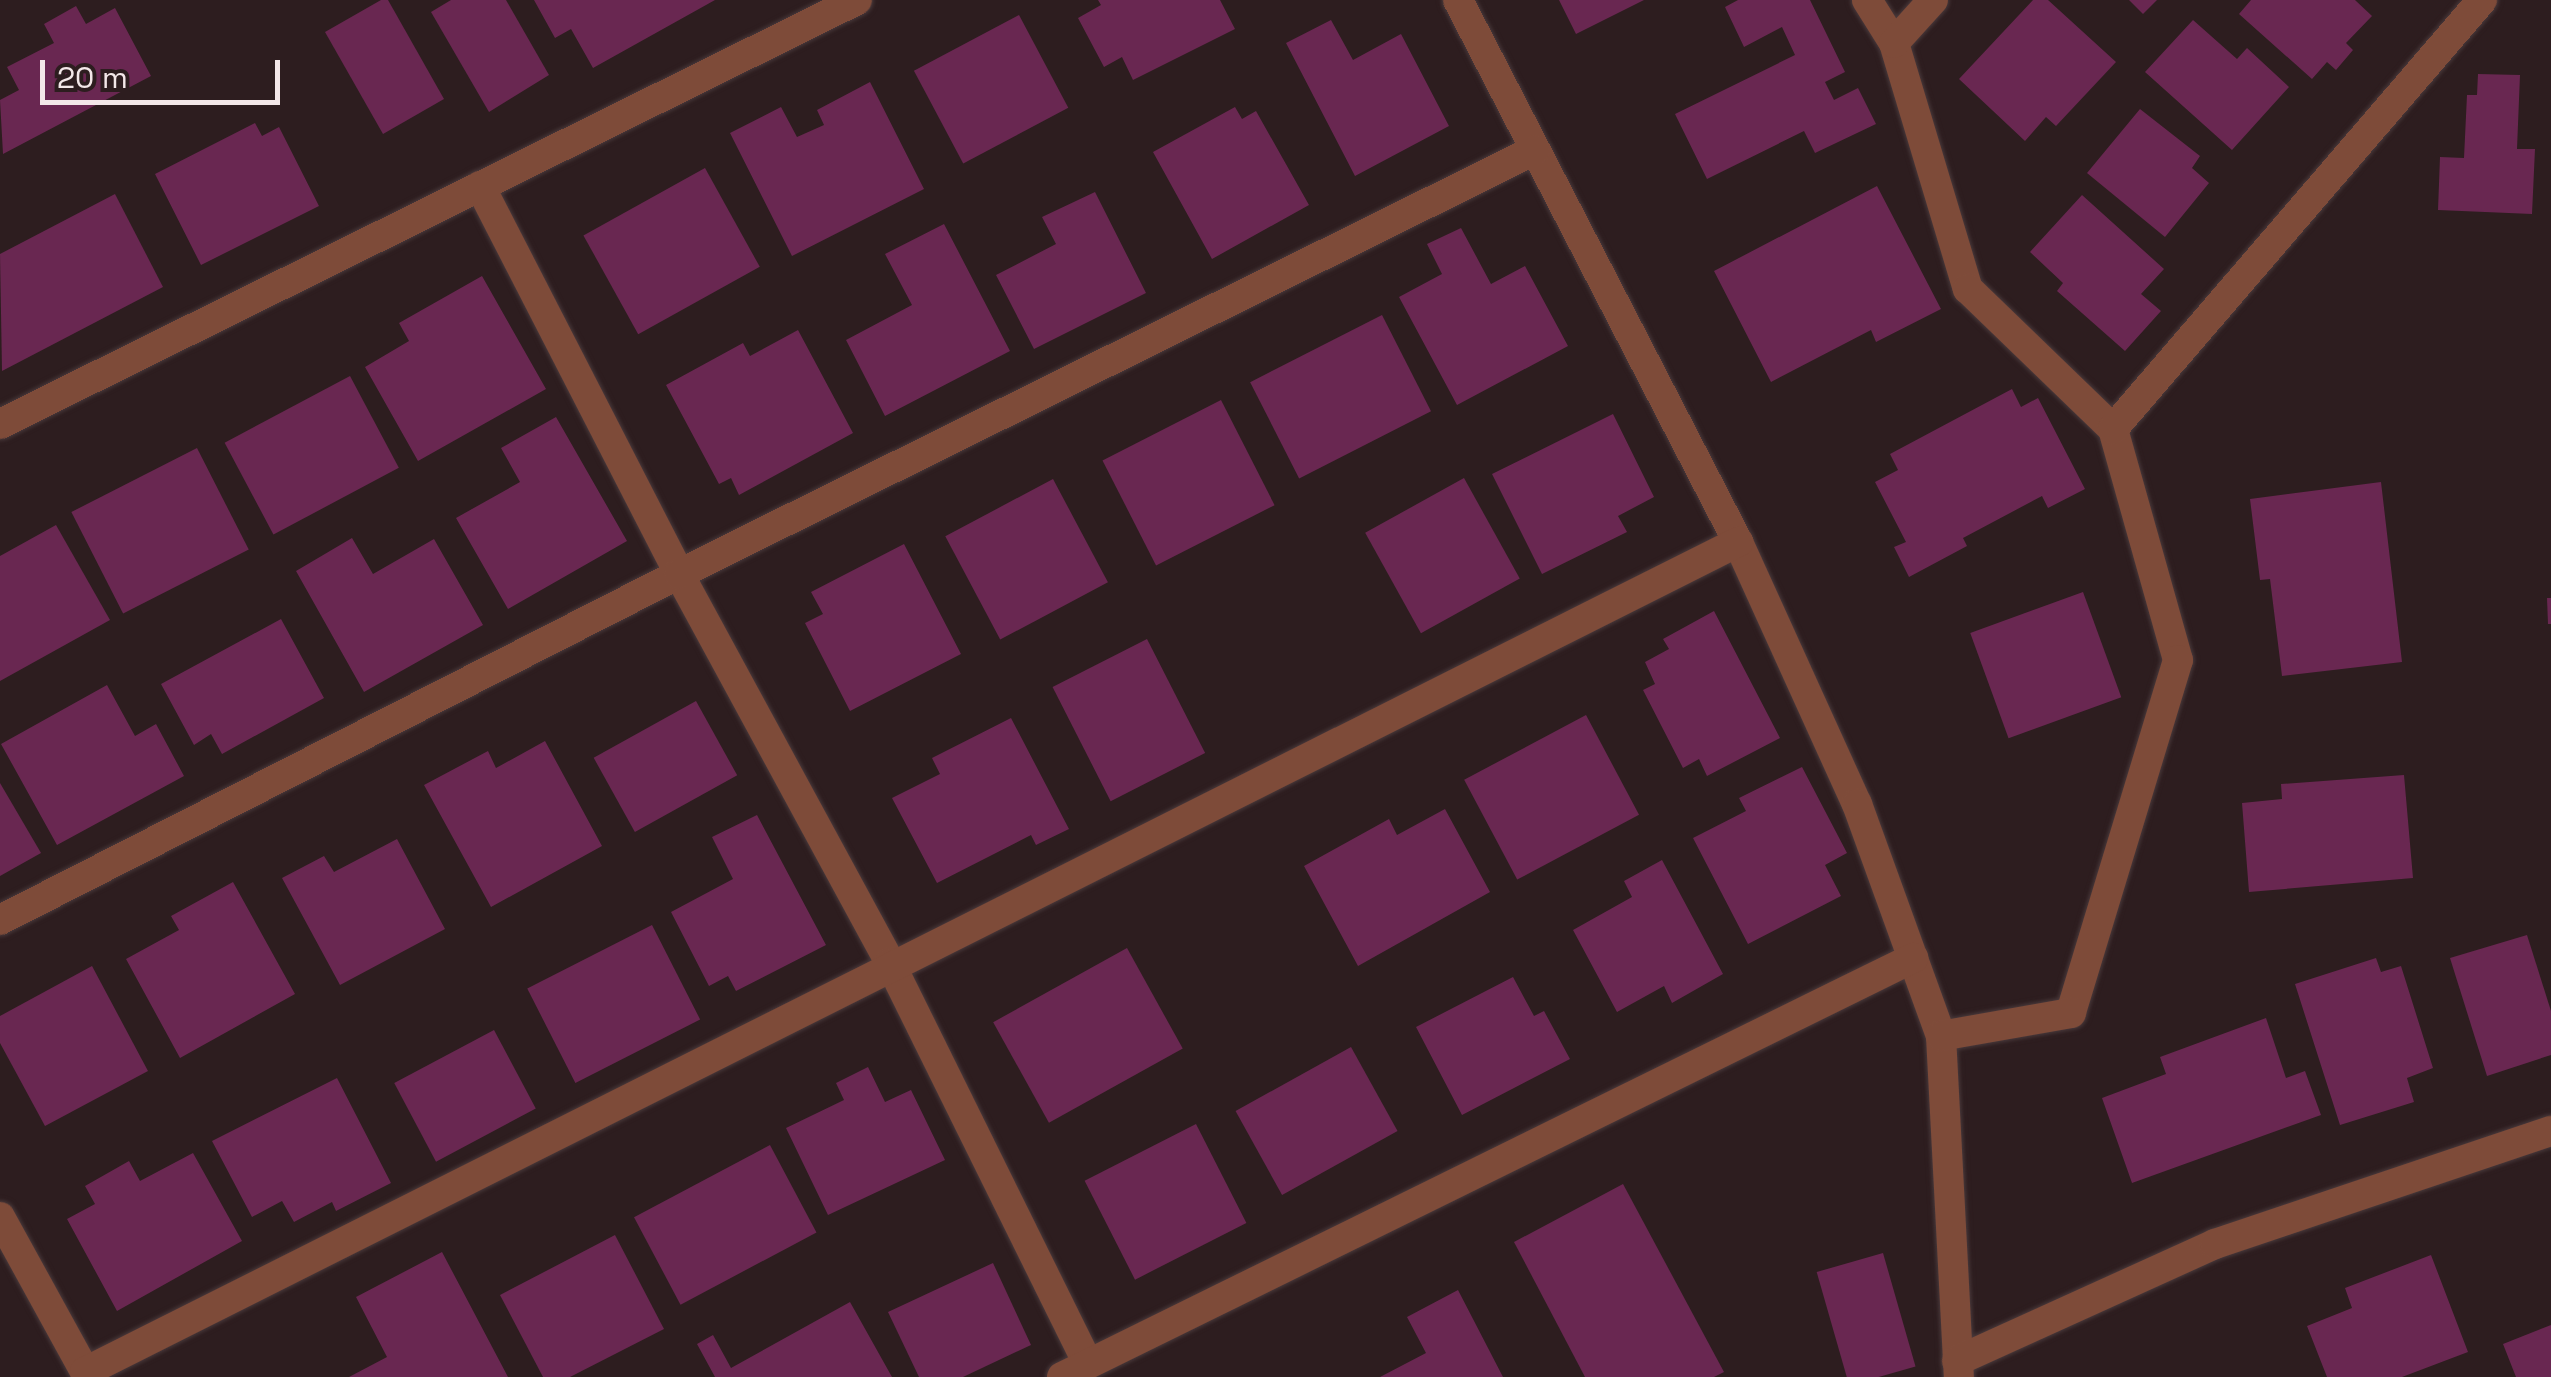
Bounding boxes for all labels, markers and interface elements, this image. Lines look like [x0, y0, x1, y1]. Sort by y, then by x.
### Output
scale bar [45, 40, 285, 102]
text: 20 m [57, 58, 128, 97]

